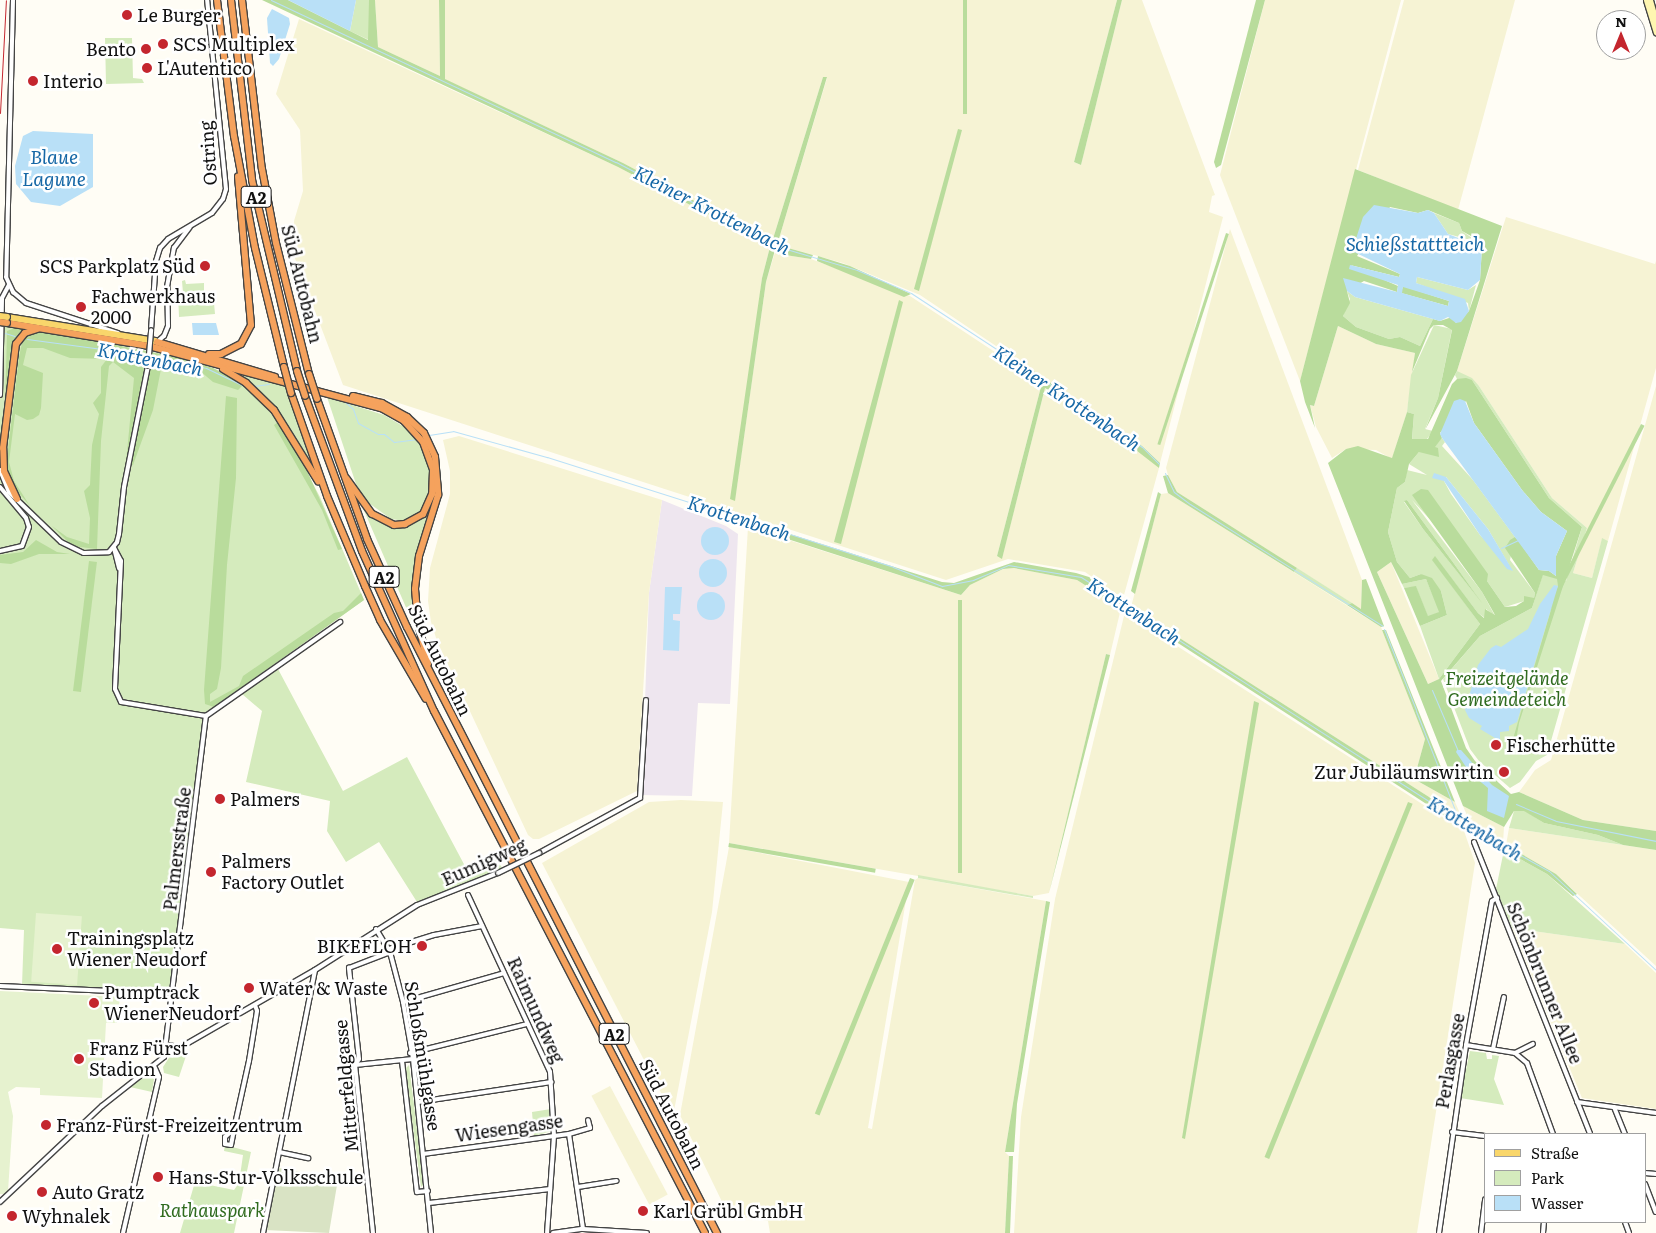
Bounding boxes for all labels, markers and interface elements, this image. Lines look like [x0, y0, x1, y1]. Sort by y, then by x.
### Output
place label: Le Burger [137, 4, 221, 26]
marker: Le Burger [121, 9, 133, 21]
north arrow [1596, 10, 1646, 60]
text: N [1615, 11, 1627, 31]
place label: SCS Multiplex [173, 33, 294, 55]
place label: Bento [86, 38, 136, 60]
marker: SCS Multiplex [157, 38, 169, 50]
marker: Bento [140, 43, 152, 55]
place label: L'Autentico [157, 57, 252, 79]
marker: L'Autentico [141, 62, 153, 74]
place label: Interio [43, 70, 103, 92]
marker: Interio [27, 75, 39, 87]
street label: Ostring [195, 120, 221, 186]
water label: Blaue Lagune [22, 146, 86, 190]
water label: Kleiner Krottenbach [630, 161, 794, 259]
road number: A2 [240, 183, 272, 210]
street label: Süd Autobahn [277, 222, 327, 346]
water label: Schießstattteich [1346, 233, 1484, 255]
place label: SCS Parkplatz Süd [39, 255, 195, 277]
marker: SCS Parkplatz Süd [199, 260, 211, 272]
place label: Fachwerkhaus 2000 [91, 286, 215, 328]
marker: Fachwerkhaus 2000 [75, 301, 87, 313]
water label: Krottenbach [95, 338, 205, 380]
water label: Kleiner Krottenbach [989, 340, 1145, 456]
water label: Krottenbach [685, 491, 793, 545]
road number: A2 [368, 564, 400, 590]
water label: Krottenbach [1083, 572, 1185, 650]
street label: Süd Autobahn [404, 601, 476, 719]
park label: Freizeitgelände Gemeindeteich [1445, 668, 1569, 711]
place label: Fischerhütte [1506, 734, 1615, 756]
marker: Fischerhütte [1490, 739, 1502, 751]
place label: Zur Jubiläumswirtin [1314, 761, 1494, 783]
marker: Zur Jubiläumswirtin [1498, 766, 1510, 778]
street label: Palmersstraße [159, 786, 195, 912]
place label: Palmers [230, 788, 300, 810]
water label: Krottenbach [1423, 791, 1527, 865]
marker: Palmers [214, 793, 226, 805]
street label: Eumigweg [438, 834, 530, 890]
place label: Palmers Factory Outlet [221, 851, 344, 894]
marker: Palmers Factory Outlet [205, 866, 217, 878]
street label: Schönbrunner Allee [1503, 899, 1587, 1067]
place label: Trainingsplatz Wiener Neudorf [67, 928, 206, 971]
place label: BIKEFLOH [317, 935, 412, 957]
marker: BIKEFLOH [416, 940, 428, 952]
marker: Trainingsplatz Wiener Neudorf [51, 943, 63, 955]
street label: Raimundweg [503, 954, 569, 1066]
place label: Water & Waste [259, 977, 388, 999]
street label: Schloßmühlgasse [400, 979, 446, 1133]
place label: Pumptrack WienerNeudorf [104, 982, 239, 1024]
marker: Water & Waste [243, 982, 255, 994]
marker: Pumptrack WienerNeudorf [88, 997, 100, 1009]
street label: Perlasgasse [1431, 1011, 1469, 1111]
street label: Mitterfeldgasse [329, 1019, 363, 1153]
road number: A2 [598, 1021, 630, 1048]
place label: Franz Fürst Stadion [89, 1038, 188, 1080]
marker: Franz Fürst Stadion [73, 1053, 85, 1065]
street label: Süd Autobahn [635, 1055, 709, 1173]
street label: Wiesengasse [454, 1110, 564, 1146]
place label: Franz-Fürst-Freizeitzentrum [56, 1114, 303, 1136]
marker: Franz-Fürst-Freizeitzentrum [40, 1119, 52, 1131]
legend [1484, 1133, 1646, 1223]
text: Straße [1531, 1141, 1579, 1164]
place label: Hans-Stur-Volksschule [168, 1166, 363, 1188]
text: Park [1531, 1166, 1564, 1189]
marker: Hans-Stur-Volksschule [152, 1171, 164, 1183]
place label: Auto Gratz [52, 1181, 144, 1203]
marker: Auto Gratz [36, 1186, 48, 1198]
text: Wasser [1531, 1191, 1583, 1214]
park label: Rathauspark [159, 1199, 265, 1221]
place label: Karl Grübl GmbH [653, 1200, 803, 1222]
place label: Wyhnalek [22, 1205, 110, 1227]
marker: Karl Grübl GmbH [637, 1205, 649, 1217]
marker: Wyhnalek [6, 1210, 18, 1222]

